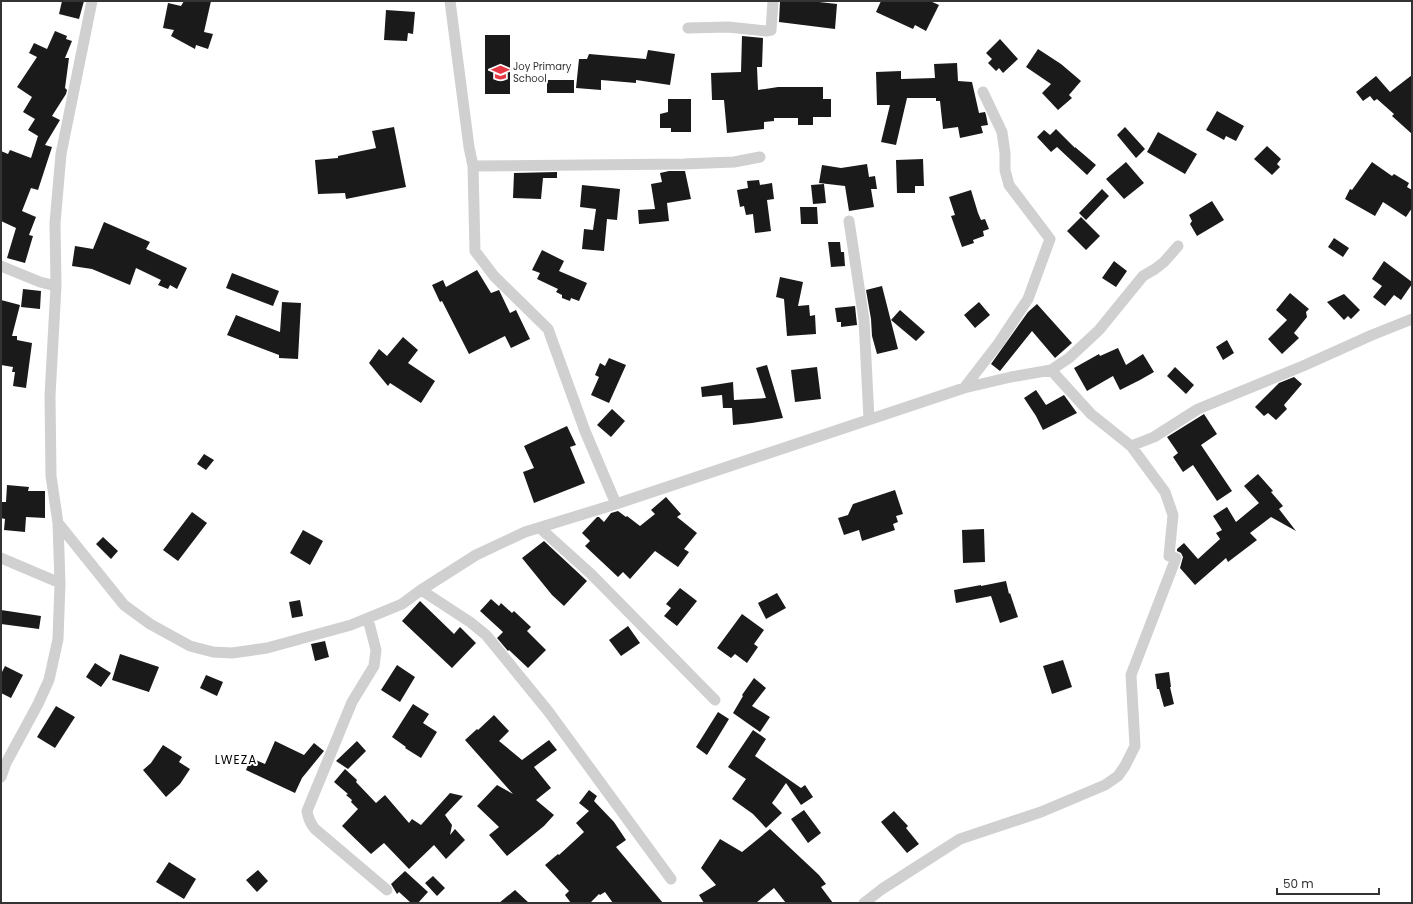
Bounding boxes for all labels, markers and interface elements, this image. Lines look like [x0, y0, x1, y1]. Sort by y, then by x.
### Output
place label: Joy Primary School [513, 59, 572, 86]
school or university icon: Joy Primary School [490, 62, 510, 82]
district label: LWEZA [215, 751, 257, 768]
scale bar [1277, 870, 1379, 896]
text: 50 m [1283, 875, 1314, 892]

